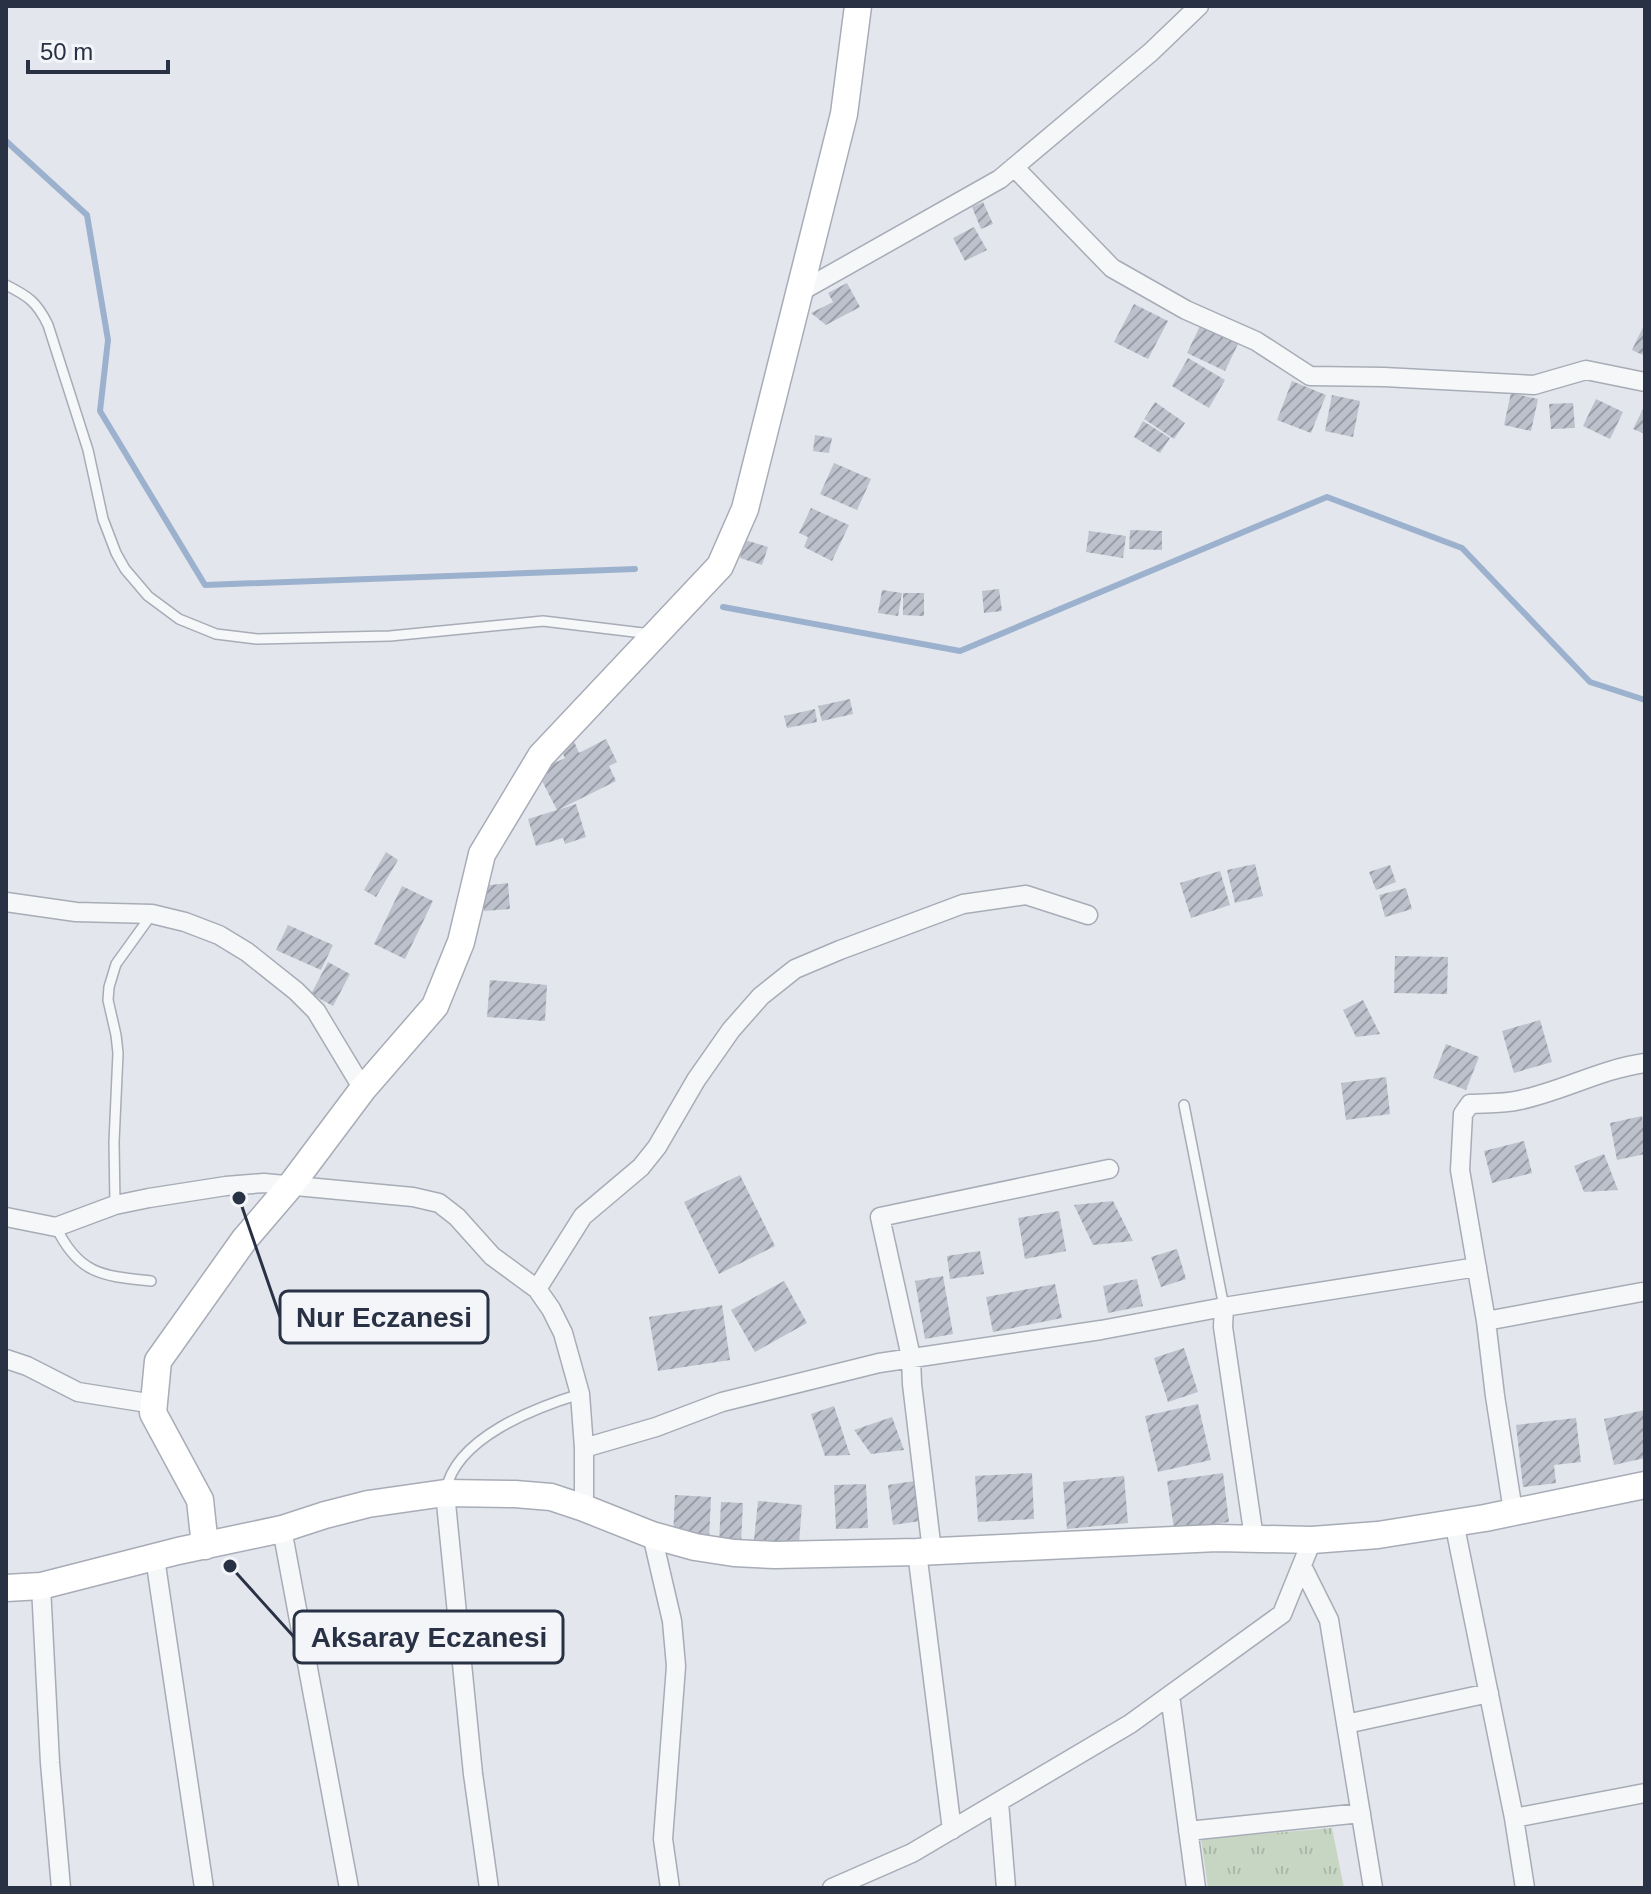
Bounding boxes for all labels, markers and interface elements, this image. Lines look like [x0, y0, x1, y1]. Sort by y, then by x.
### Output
scale bar [28, 24, 168, 74]
text: 50 m [40, 38, 93, 65]
callout: Nur Eczanesi [280, 1291, 488, 1343]
text: Nur Eczanesi [296, 1302, 472, 1333]
callout: Aksaray Eczanesi [294, 1611, 563, 1663]
text: Aksaray Eczanesi [311, 1622, 547, 1653]

